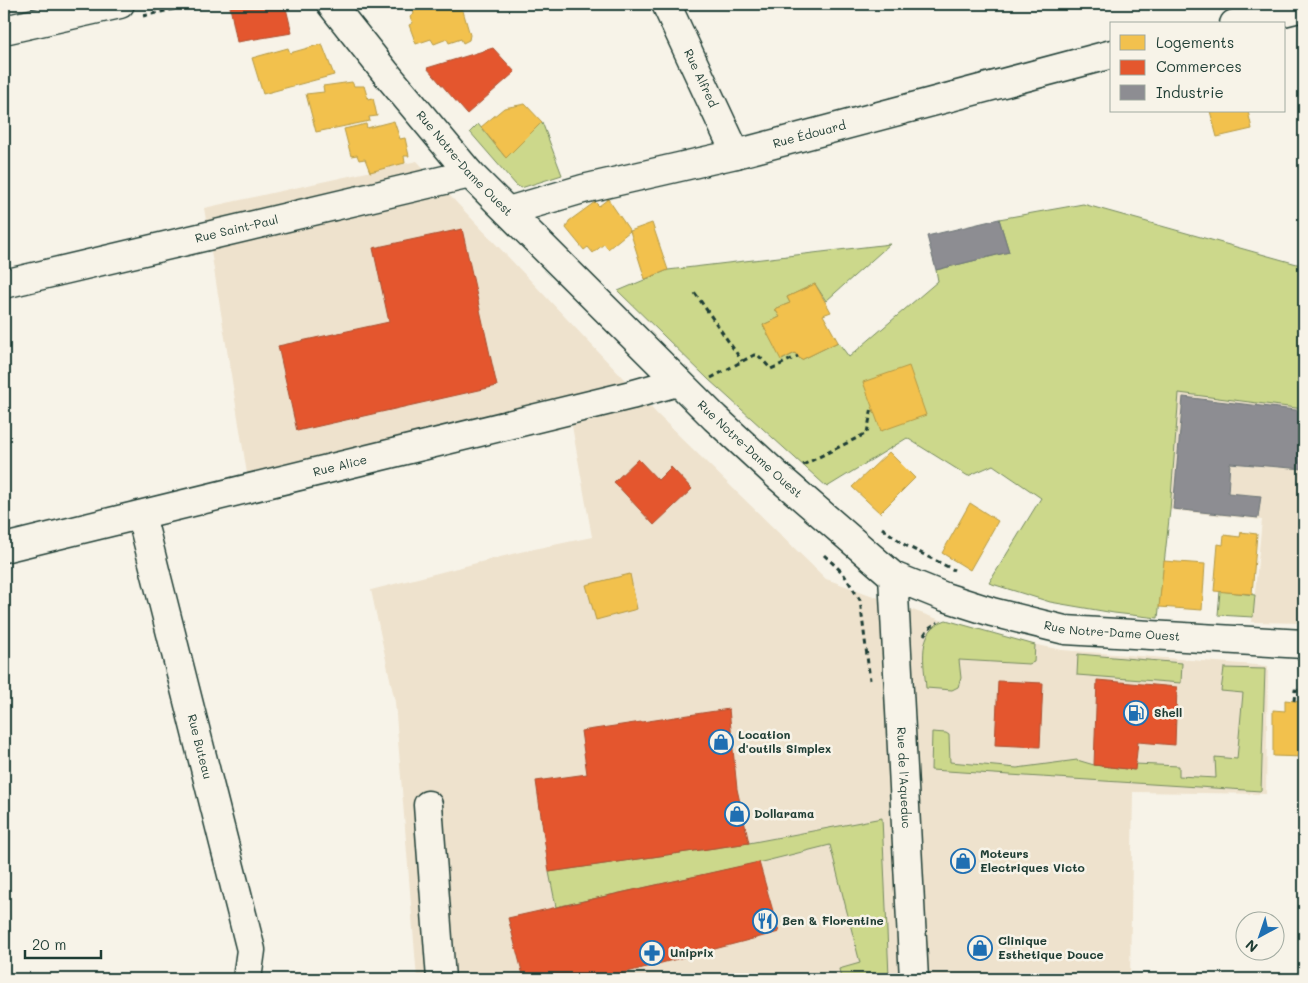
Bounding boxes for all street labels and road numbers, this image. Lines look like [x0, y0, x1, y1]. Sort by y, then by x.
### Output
street label: Rue Alfred [681, 46, 722, 110]
street label: Rue Notre-Dame Ouest [413, 107, 517, 219]
street label: Rue Édouard [771, 116, 848, 151]
street label: Rue Saint-Paul [193, 211, 280, 246]
street label: Rue Notre-Dame Ouest [695, 396, 806, 501]
street label: Rue Alice [311, 451, 369, 479]
street label: Rue Notre-Dame Ouest [1043, 616, 1181, 644]
street label: Rue Buteau [185, 712, 216, 781]
street label: Rue de l'Aqueduc [894, 727, 915, 829]

